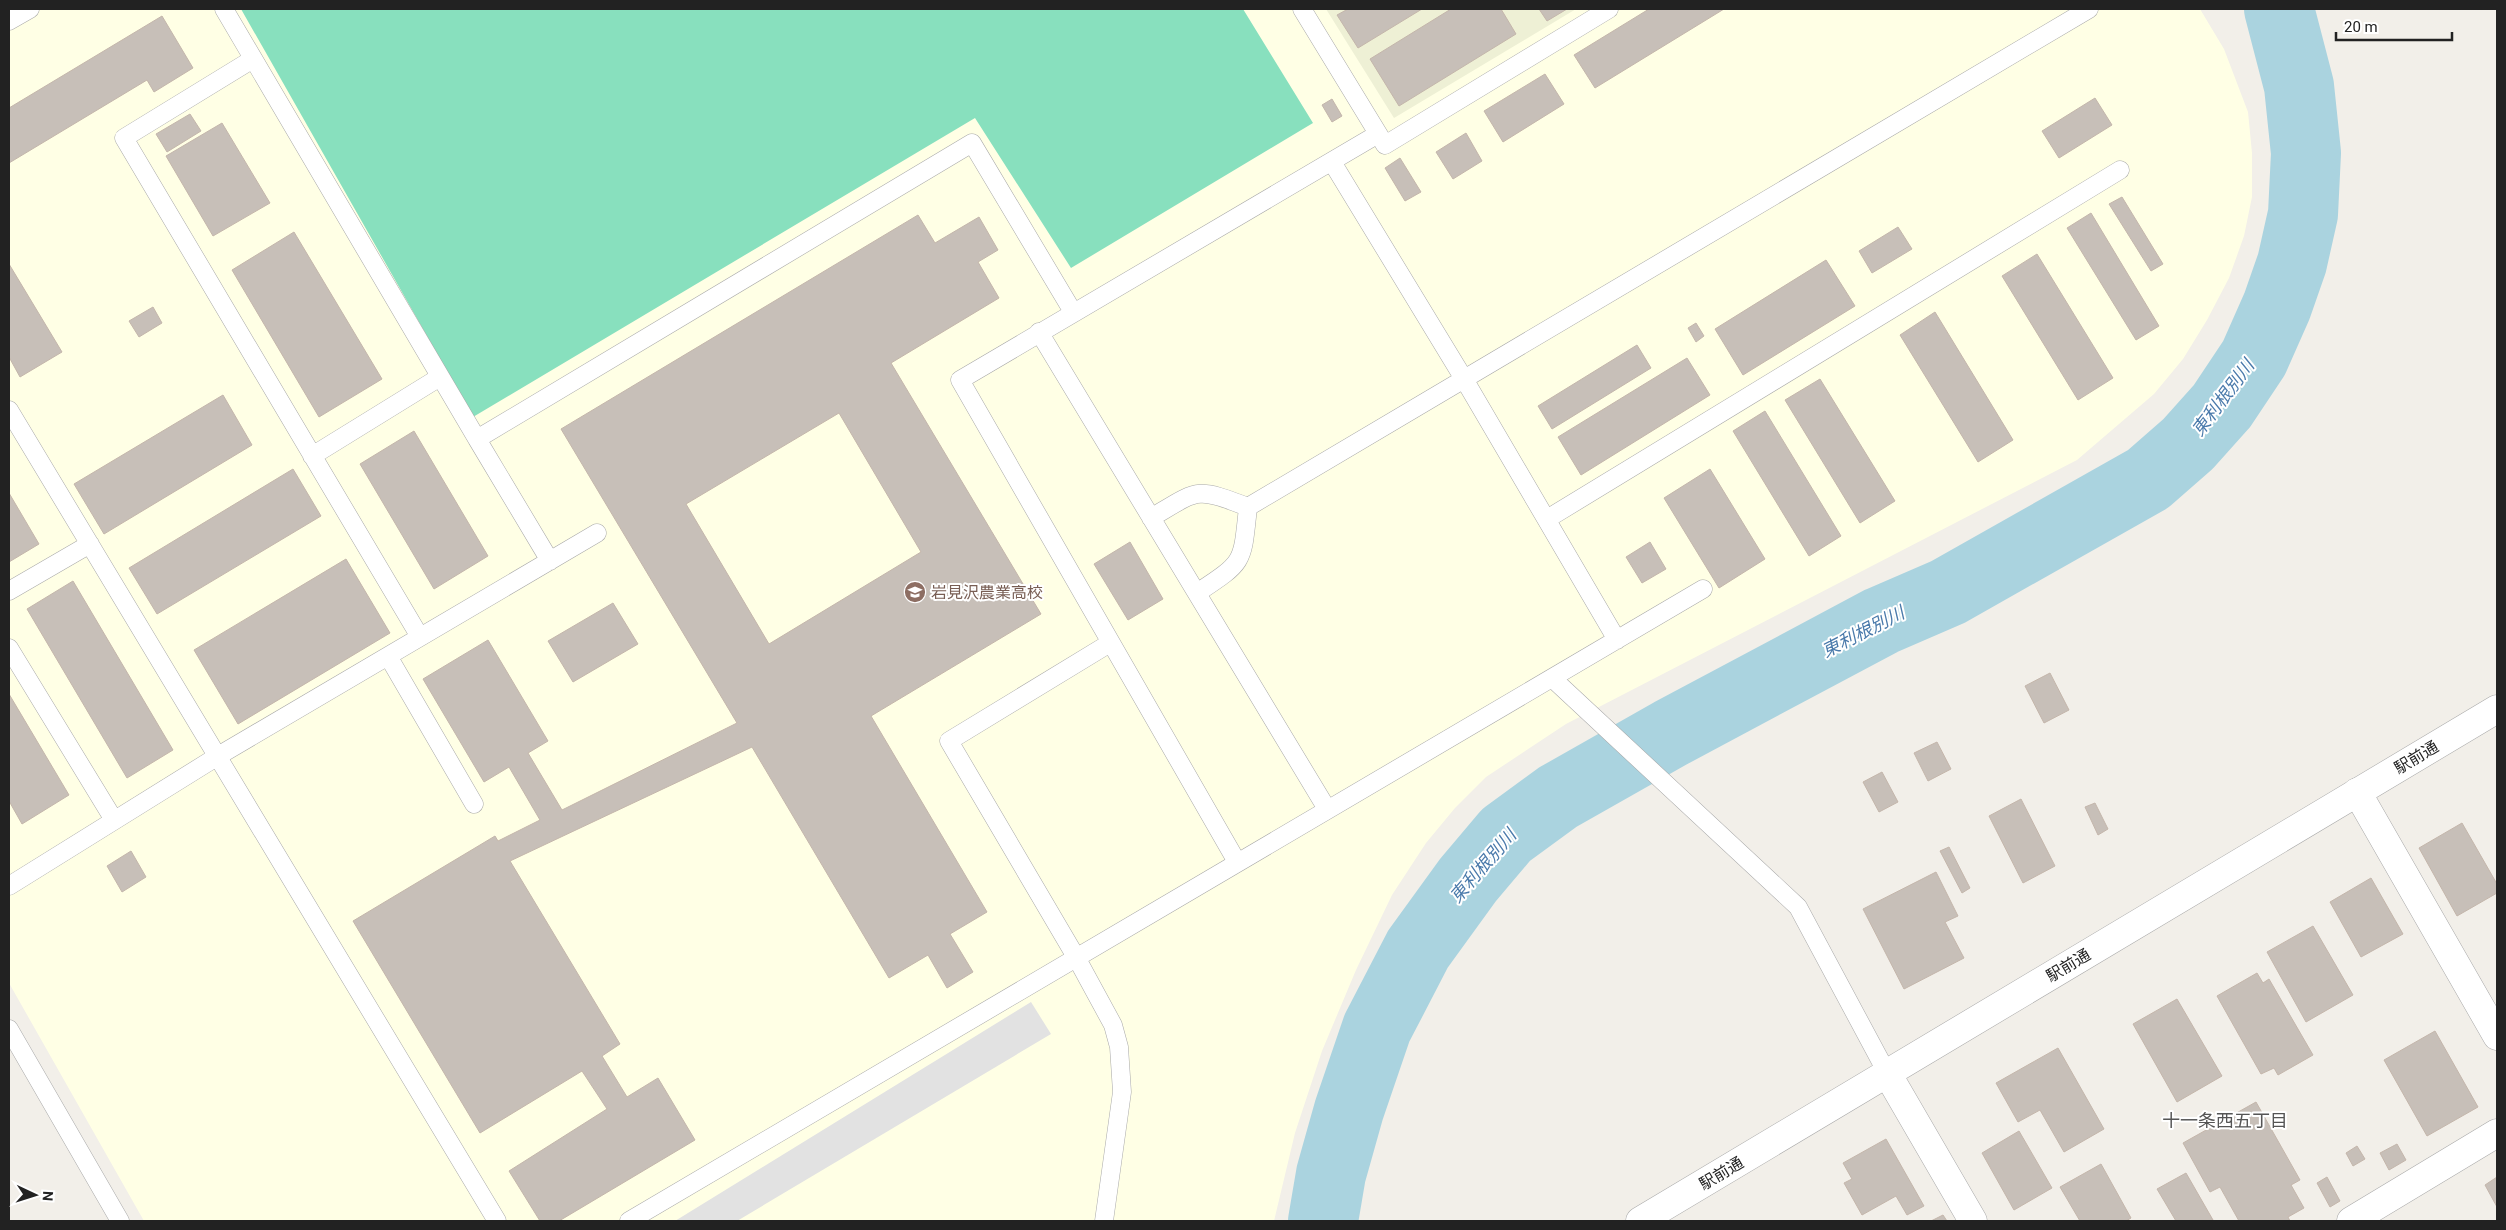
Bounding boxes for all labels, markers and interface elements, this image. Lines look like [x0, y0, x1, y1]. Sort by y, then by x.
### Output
scale bar [2336, 10, 2452, 42]
text: 20 m [2344, 18, 2378, 36]
water label: 東利根別川 [2187, 354, 2259, 440]
school or university icon: 岩見沢農業高校 [903, 580, 927, 604]
place label: 岩見沢農業高校 [931, 583, 1043, 602]
water label: 東利根別川 [1818, 601, 1909, 661]
street label: 駅前通 [2391, 737, 2442, 778]
water label: 東利根別川 [1445, 823, 1521, 907]
street label: 駅前通 [2043, 945, 2094, 986]
district label: 十一条西五丁目 [2162, 1110, 2288, 1131]
street label: 駅前通 [1696, 1153, 1747, 1194]
north arrow [10, 1170, 60, 1220]
text: N [40, 1190, 56, 1201]

